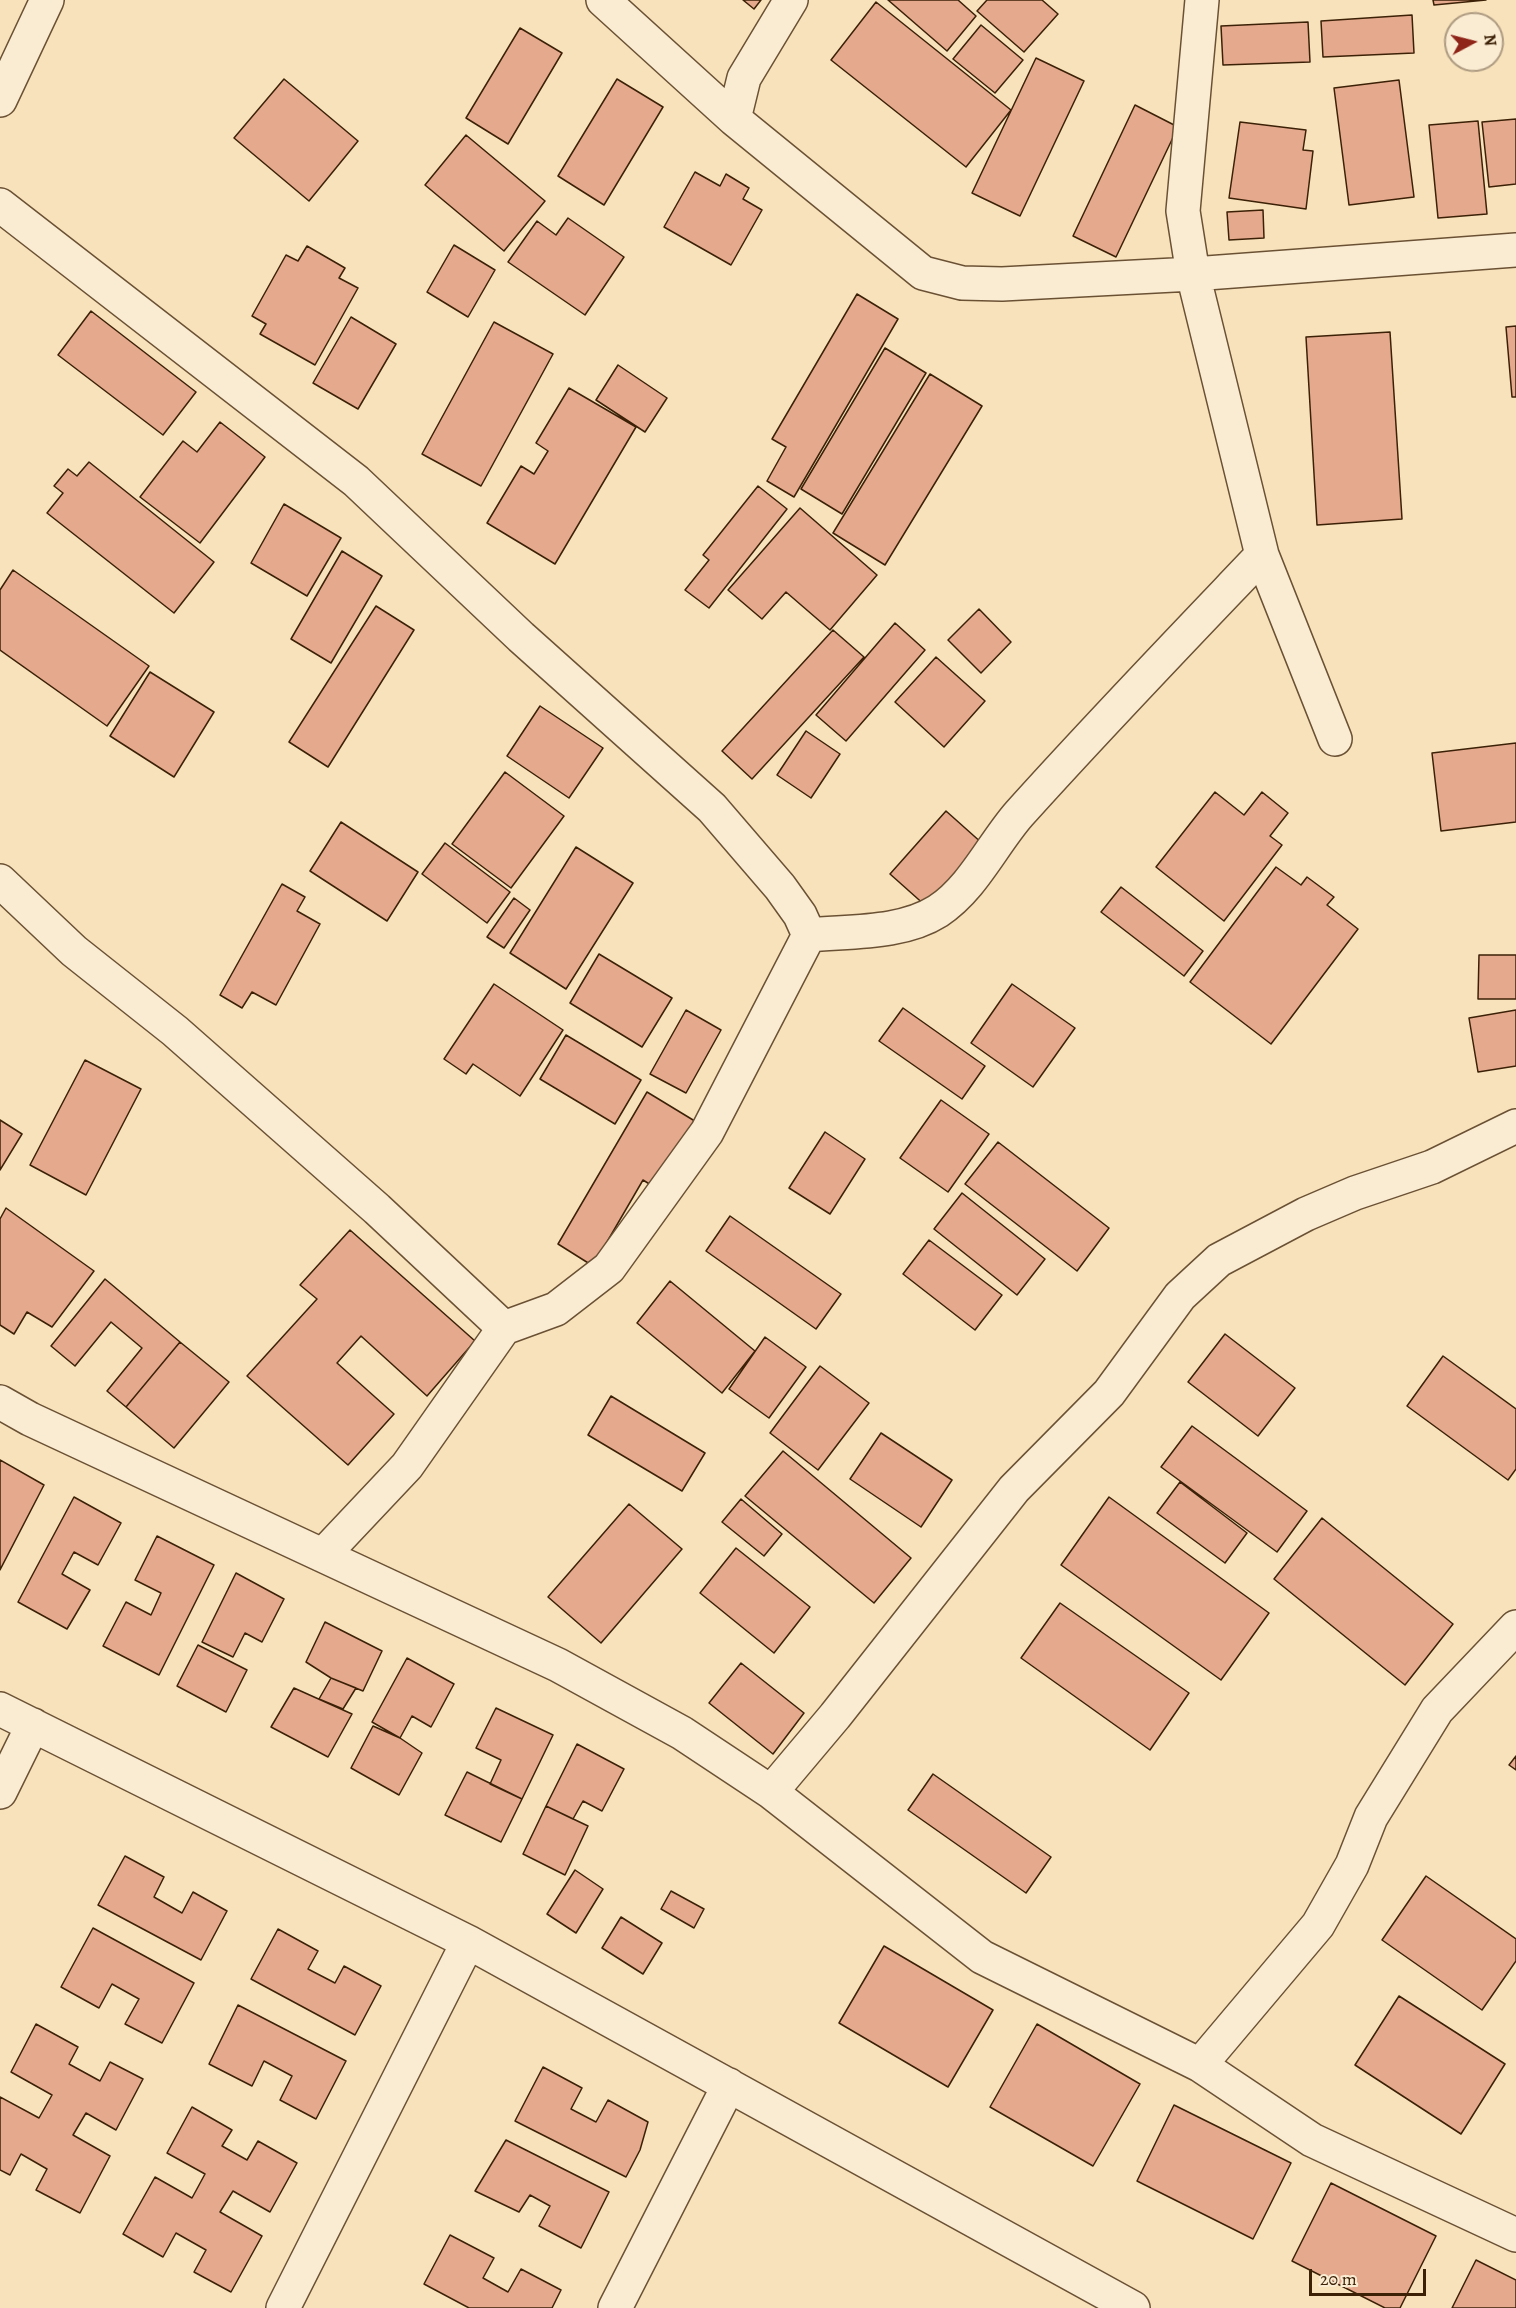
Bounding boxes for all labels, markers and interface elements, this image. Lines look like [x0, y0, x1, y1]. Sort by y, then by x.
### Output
north arrow [1444, 12, 1504, 72]
text: N [1478, 33, 1502, 47]
scale bar [1312, 2257, 1429, 2295]
text: 20 m [1320, 2267, 1357, 2291]

